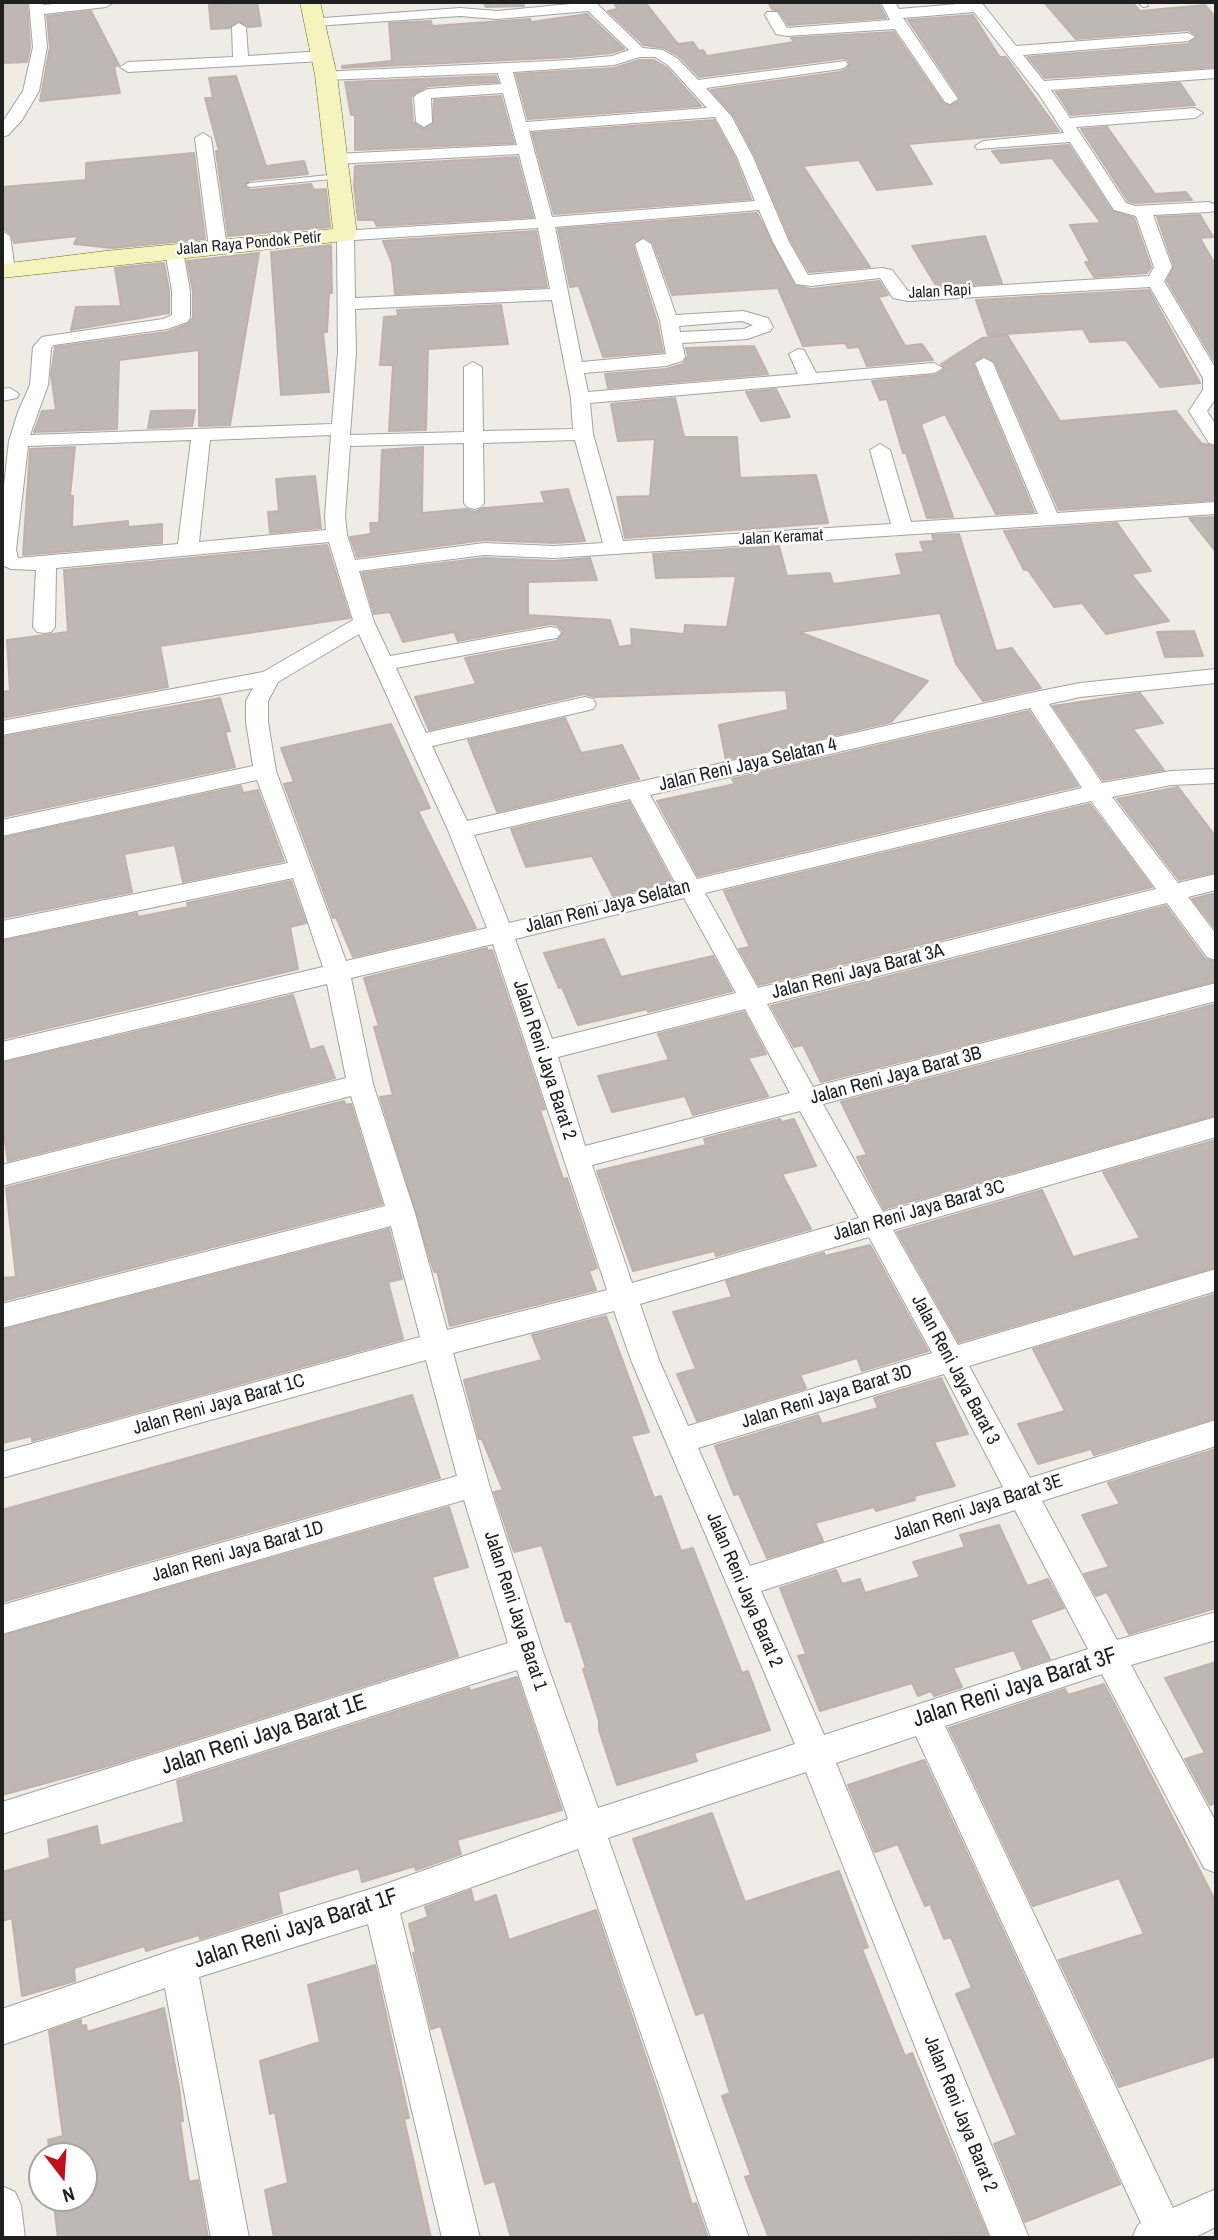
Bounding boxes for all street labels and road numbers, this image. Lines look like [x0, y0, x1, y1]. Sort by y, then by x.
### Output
street label: Jalan Raya Pondok Petir [176, 228, 322, 260]
street label: Jalan Rapi [908, 281, 972, 303]
street label: Jalan Keramat [738, 526, 824, 550]
street label: Jalan Reni Jaya Selatan 4 [657, 733, 839, 797]
street label: Jalan Reni Jaya Selatan [523, 876, 693, 938]
street label: Jalan Reni Jaya Barat 3A [770, 940, 946, 1004]
street label: Jalan Reni Jaya Barat 2 [507, 977, 581, 1143]
street label: Jalan Reni Jaya Barat 3B [808, 1042, 984, 1110]
street label: Jalan Reni Jaya Barat 3C [831, 1176, 1007, 1246]
street label: Jalan Reni Jaya Barat 3 [906, 1291, 1004, 1449]
street label: Jalan Reni Jaya Barat 3D [739, 1360, 915, 1434]
street label: Jalan Reni Jaya Barat 1C [131, 1370, 307, 1440]
street label: Jalan Reni Jaya Barat 3E [890, 1470, 1066, 1546]
street label: Jalan Reni Jaya Barat 2 [701, 1509, 787, 1671]
street label: Jalan Reni Jaya Barat 1D [150, 1517, 326, 1587]
street label: Jalan Reni Jaya Barat 1 [478, 1528, 552, 1694]
street label: Jalan Reni Jaya Barat 3F [910, 1642, 1120, 1734]
street label: Jalan Reni Jaya Barat 1E [158, 1689, 370, 1781]
street label: Jalan Reni Jaya Barat 1F [191, 1883, 401, 1975]
street label: Jalan Reni Jaya Barat 2 [918, 2033, 1002, 2195]

